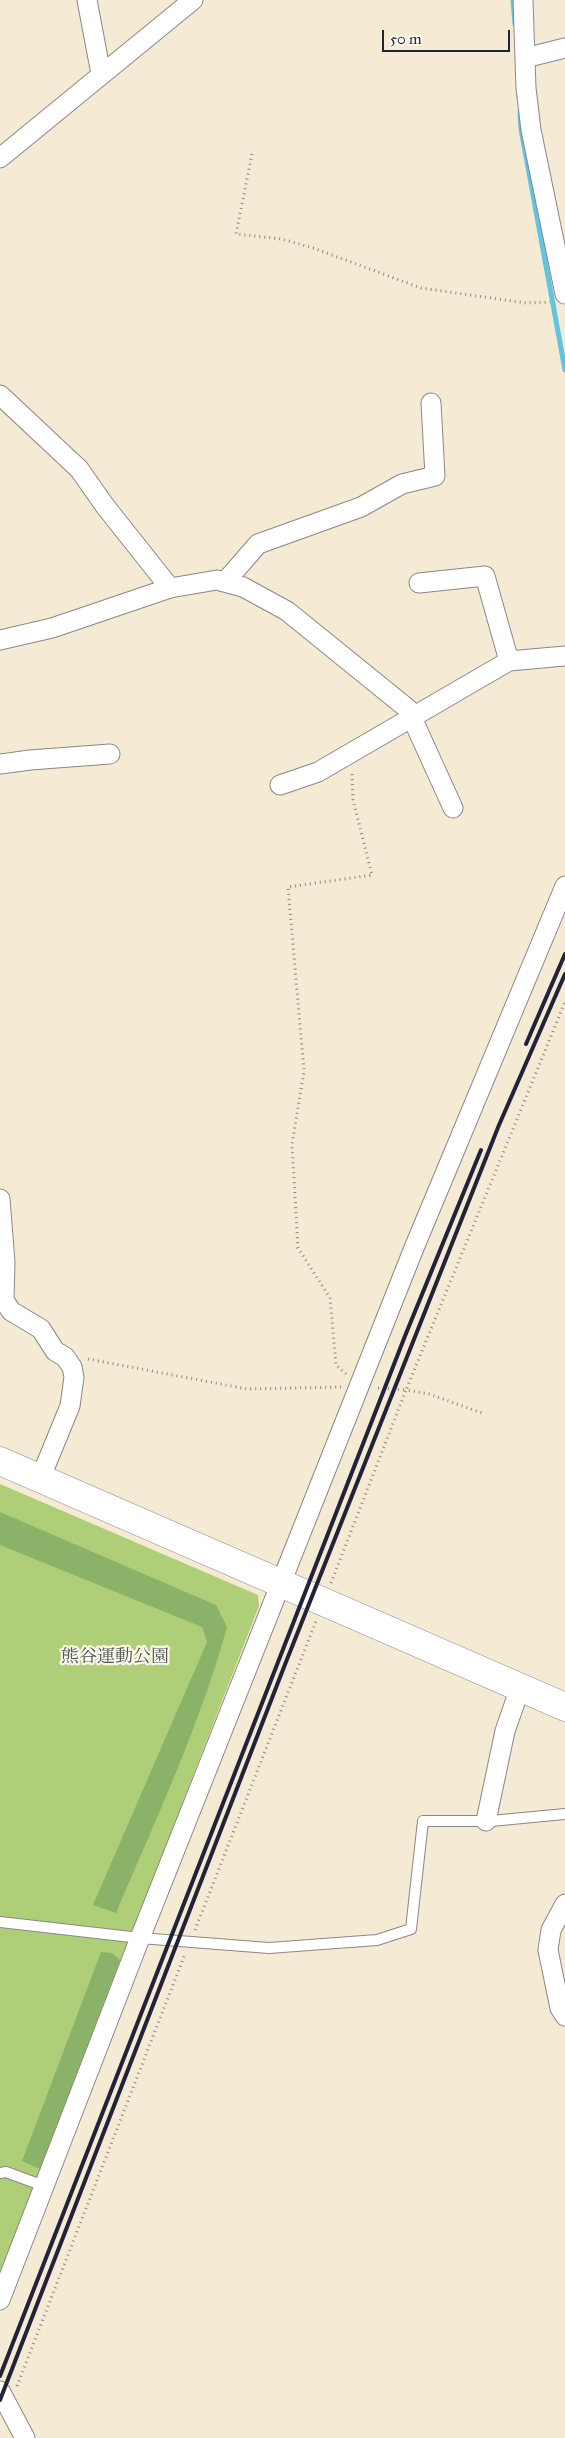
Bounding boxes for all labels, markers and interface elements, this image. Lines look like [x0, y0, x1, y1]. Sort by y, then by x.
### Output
scale bar [385, 20, 512, 52]
text: 50 m [390, 30, 422, 48]
park label: 熊谷運動公園 [61, 1647, 169, 1669]

